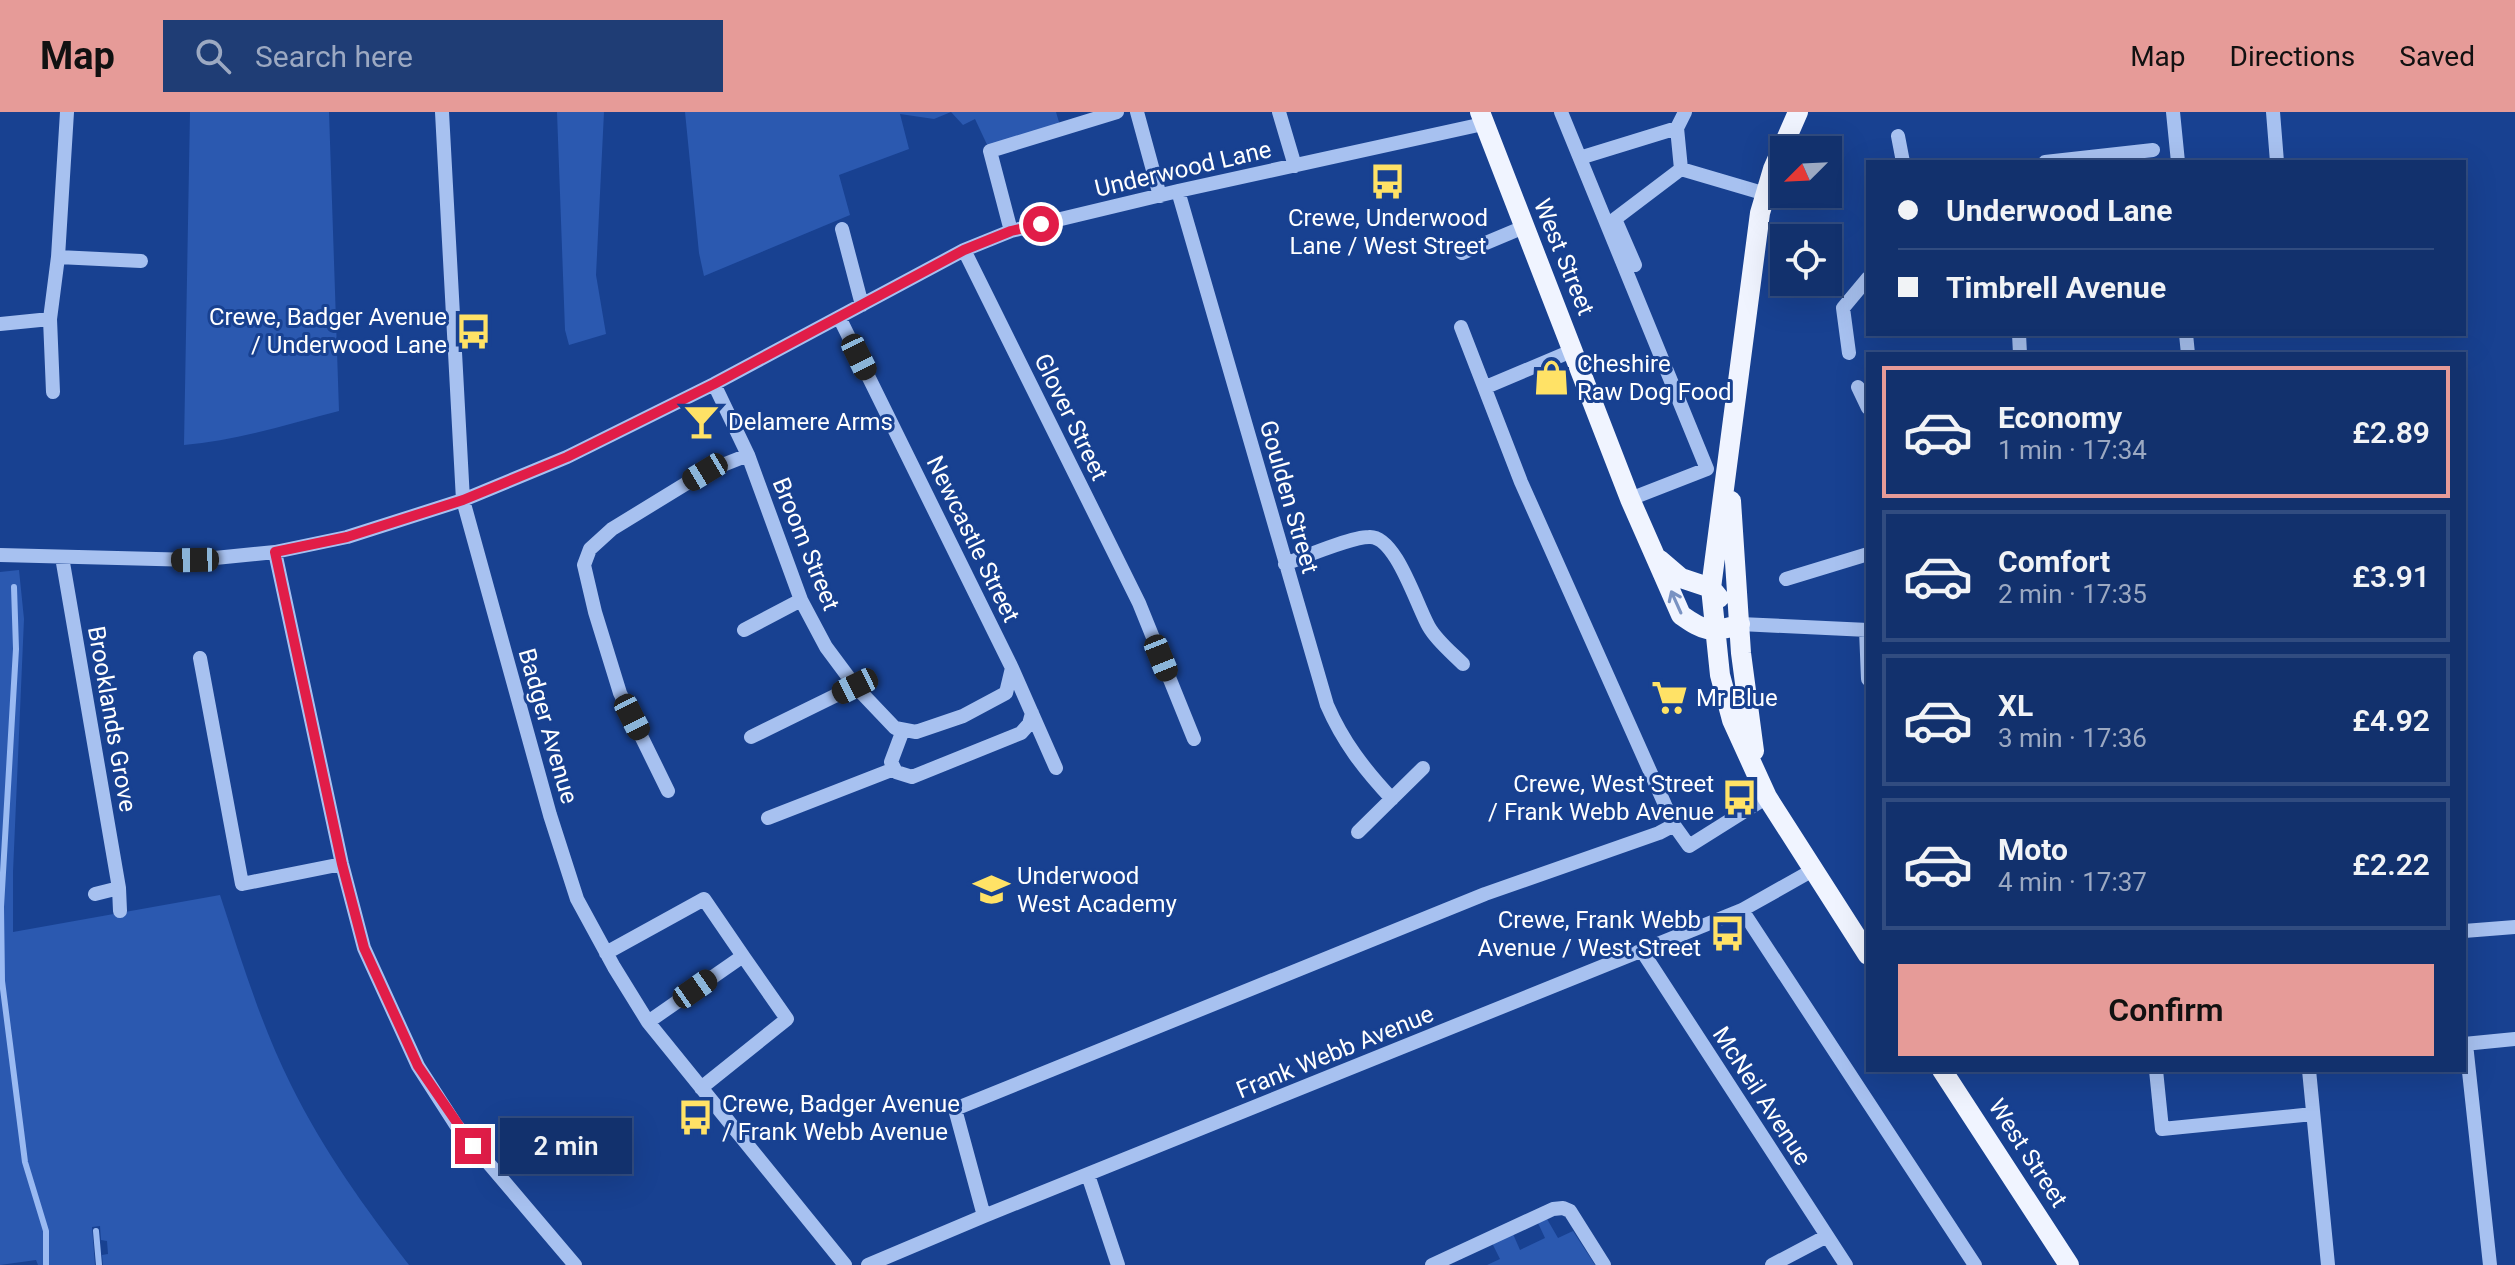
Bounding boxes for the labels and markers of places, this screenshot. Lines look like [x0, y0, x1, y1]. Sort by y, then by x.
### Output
bus stop icon: Crewe, Underwood Lane / West Street [1369, 162, 1407, 200]
place label: Crewe, Underwood Lane / West Street [1288, 204, 1488, 260]
place label: Crewe, Badger Avenue / Underwood Lane [209, 303, 447, 359]
bus stop icon: Crewe, Badger Avenue / Underwood Lane [454, 312, 492, 350]
place label: Cheshire Raw Dog Food [1577, 350, 1732, 406]
shop icon: Cheshire Raw Dog Food [1532, 359, 1570, 397]
bar icon: Delamere Arms [683, 403, 721, 441]
place label: Delamere Arms [728, 408, 893, 436]
supermarket icon: Mr Blue [1651, 679, 1689, 717]
place label: Mr Blue [1696, 684, 1778, 712]
place label: Crewe, West Street / Frank Webb Avenue [1488, 770, 1714, 826]
bus stop icon: Crewe, West Street / Frank Webb Avenue [1721, 779, 1759, 817]
place label: Underwood West Academy [1017, 862, 1177, 918]
school or university icon: Underwood West Academy [972, 871, 1010, 909]
place label: Crewe, Frank Webb Avenue / West Street [1478, 906, 1701, 962]
bus stop icon: Crewe, Frank Webb Avenue / West Street [1708, 915, 1746, 953]
place label: Crewe, Badger Avenue / Frank Webb Avenue [722, 1090, 960, 1146]
bus stop icon: Crewe, Badger Avenue / Frank Webb Avenue [677, 1099, 715, 1137]

